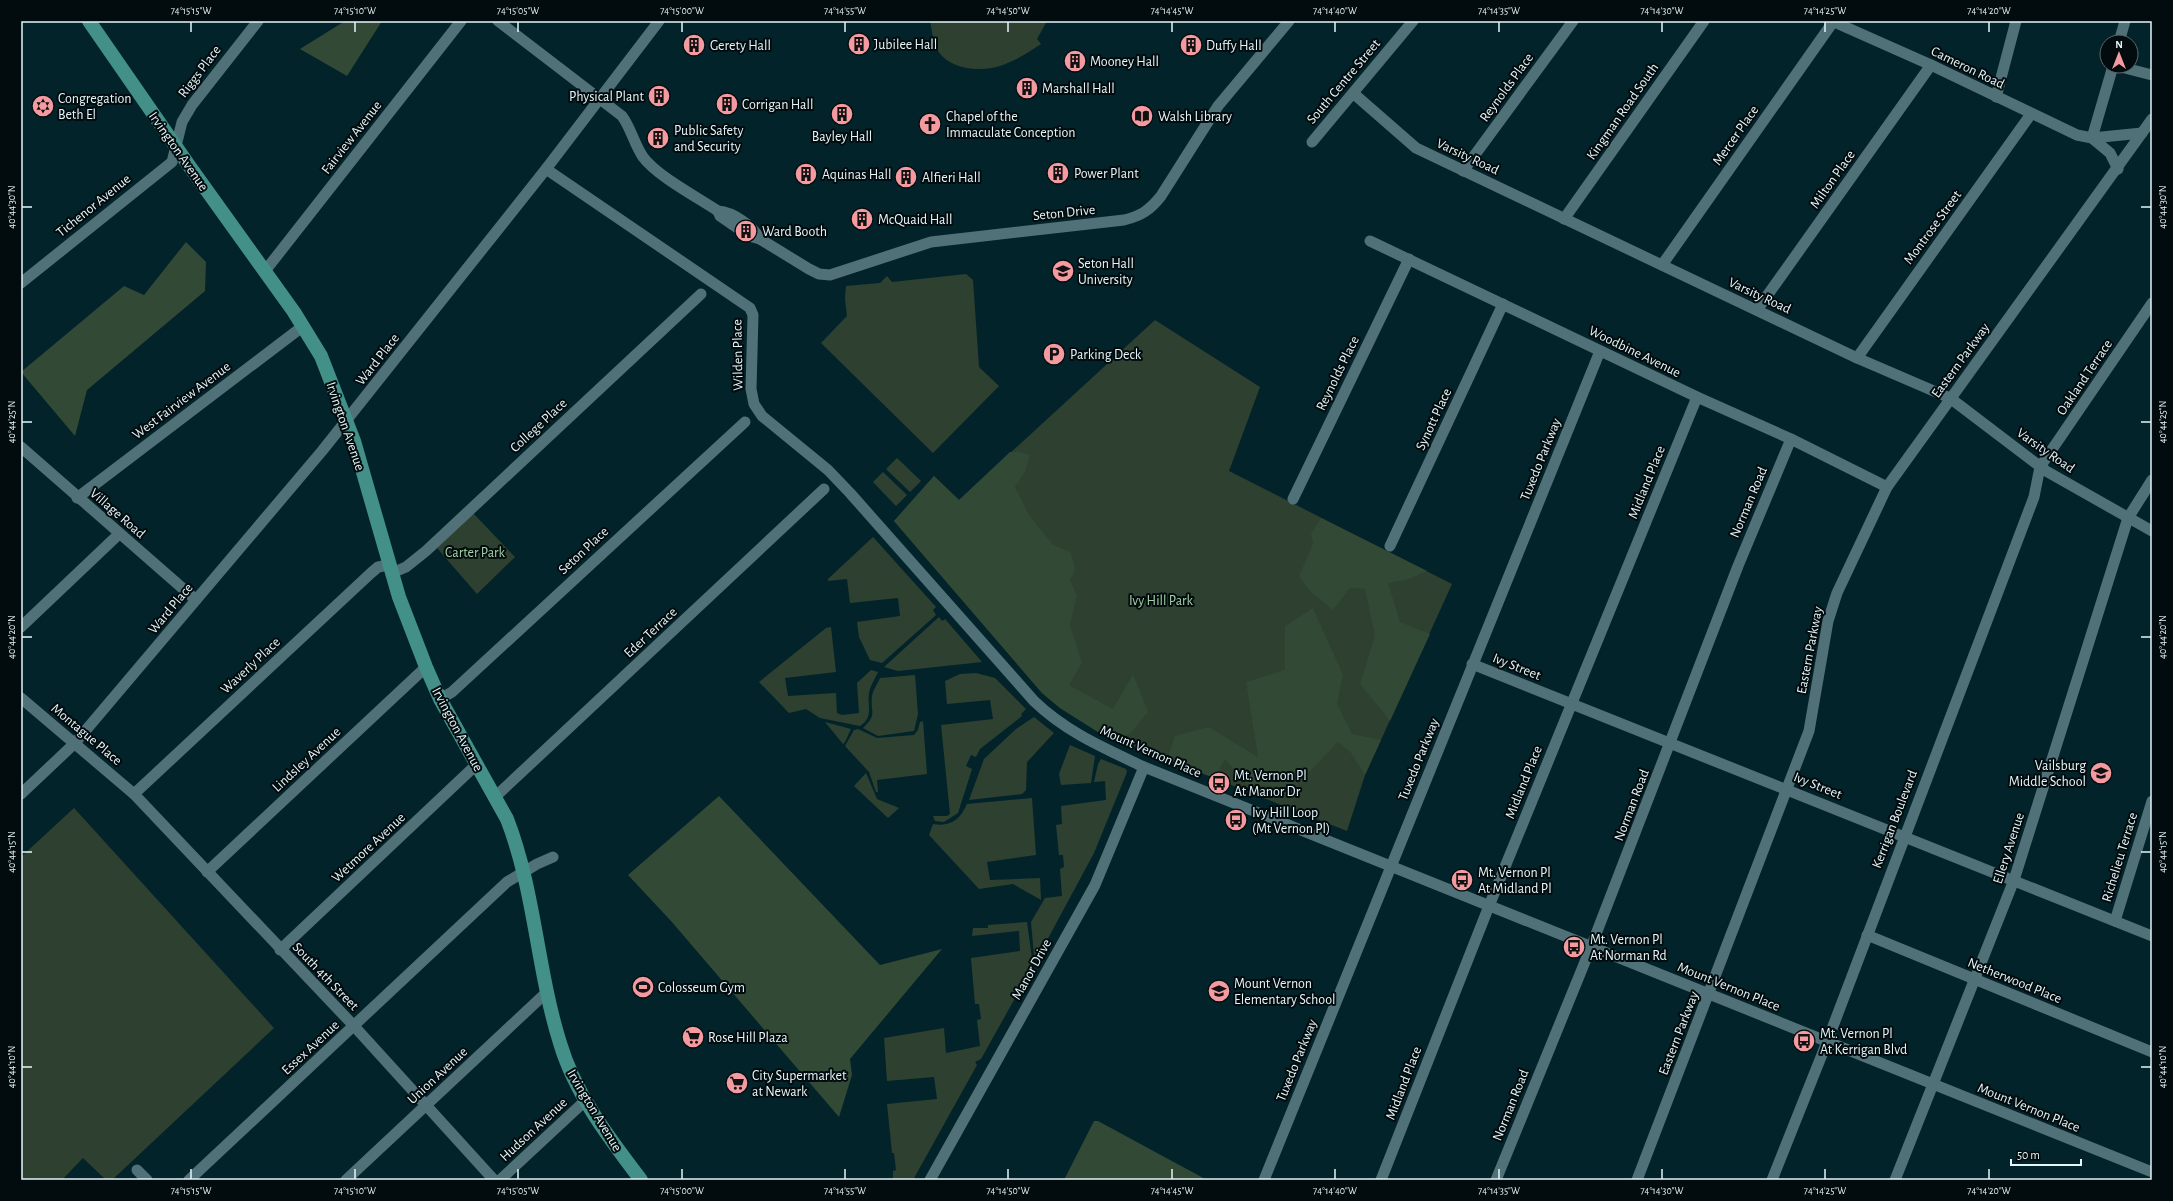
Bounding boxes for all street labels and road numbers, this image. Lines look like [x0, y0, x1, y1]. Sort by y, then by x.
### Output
street label: South Centre Street [1304, 36, 1383, 127]
street label: Riggs Place [176, 43, 224, 100]
street label: Cameron Road [1929, 44, 2007, 92]
street label: Reynolds Place [1477, 51, 1536, 124]
street label: Kingman Road South [1584, 61, 1661, 162]
street label: Fairview Avenue [319, 98, 385, 177]
street label: Mercer Place [1710, 103, 1761, 168]
street label: Irvington Avenue [146, 109, 211, 194]
street label: Varsity Road [1434, 136, 1501, 177]
street label: Milton Place [1808, 148, 1858, 211]
street label: Tichenor Avenue [54, 172, 133, 240]
street label: Montrose Street [1901, 188, 1964, 267]
street label: Seton Drive [1032, 203, 1096, 223]
street label: Varsity Road [1726, 275, 1793, 316]
street label: Wilden Place [730, 319, 746, 391]
street label: Eastern Parkway [1929, 321, 1993, 401]
street label: Woodbine Avenue [1586, 324, 1683, 380]
street label: Ward Place [353, 331, 402, 388]
street label: Reynolds Place [1314, 334, 1362, 413]
street label: Oakland Terrace [2054, 337, 2115, 418]
street label: West Fairview Avenue [130, 359, 233, 442]
street label: Irvington Avenue [323, 380, 367, 473]
street label: Synott Place [1413, 386, 1454, 453]
street label: College Place [508, 396, 570, 455]
street label: Tuxedo Parkway [1518, 416, 1564, 503]
street label: Varsity Road [2014, 426, 2077, 476]
street label: Midland Place [1626, 444, 1668, 521]
street label: Norman Road [1728, 465, 1770, 540]
street label: Village Road [87, 486, 148, 541]
street label: Seton Place [556, 524, 611, 577]
street label: Ward Place [146, 581, 196, 637]
street label: Eder Terrace [622, 605, 680, 661]
street label: Eastern Parkway [1795, 605, 1825, 695]
street label: Waverly Place [218, 635, 283, 697]
street label: Ivy Street [1491, 651, 1543, 683]
street label: Irvington Avenue [429, 685, 485, 774]
street label: Montague Place [48, 701, 124, 768]
street label: Tuxedo Parkway [1396, 716, 1442, 803]
street label: Mount Vernon Place [1098, 723, 1203, 781]
street label: Lindsley Avenue [270, 725, 344, 795]
street label: Midland Place [1503, 744, 1545, 821]
street label: Norman Road [1612, 768, 1652, 843]
street label: Kerrigan Boulevard [1870, 768, 1920, 870]
street label: Ivy Street [1792, 770, 1844, 802]
street label: Wetmore Avenue [329, 810, 408, 885]
street label: Ellery Avenue [1991, 811, 2027, 886]
street label: Richelieu Terrace [2100, 811, 2140, 904]
street label: Manor Drive [1009, 937, 1054, 1002]
street label: South 4th Street [290, 940, 361, 1014]
street label: Netherwood Place [1966, 956, 2064, 1006]
street label: Mount Vernon Place [1675, 960, 1782, 1014]
street label: Eastern Parkway [1657, 990, 1701, 1077]
street label: Tuxedo Parkway [1274, 1017, 1320, 1104]
street label: Essex Avenue [279, 1018, 342, 1078]
street label: Union Avenue [405, 1045, 470, 1107]
street label: Midland Place [1384, 1045, 1424, 1122]
street label: Irvington Avenue [564, 1067, 624, 1154]
street label: Norman Road [1490, 1068, 1532, 1143]
street label: Mount Vernon Place [1975, 1081, 2082, 1135]
street label: Hudson Avenue [497, 1095, 570, 1164]

